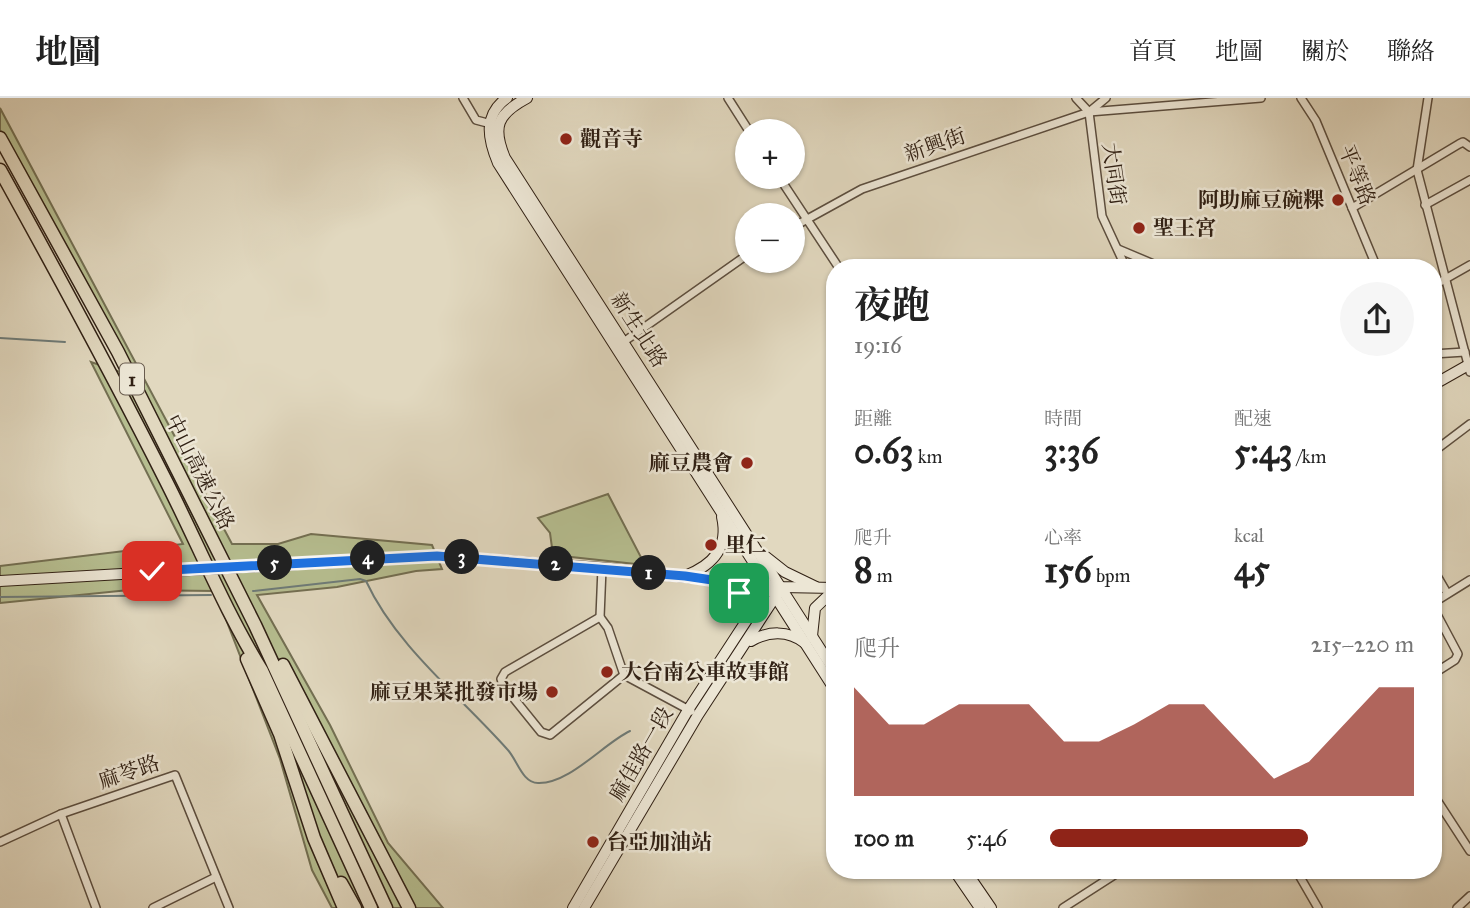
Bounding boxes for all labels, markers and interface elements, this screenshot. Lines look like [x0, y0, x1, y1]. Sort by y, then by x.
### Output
text: 地圖 [35, 32, 101, 72]
text: 首頁 [1129, 36, 1177, 66]
text: 地圖 [1215, 36, 1263, 66]
text: 關於 [1301, 36, 1349, 66]
text: 聯絡 [1387, 36, 1435, 66]
map controls [735, 119, 805, 273]
button: + [735, 119, 805, 189]
street label: 新興街 [901, 122, 969, 168]
place label: 觀音寺 [580, 126, 643, 152]
marker: 觀音寺 [558, 131, 574, 147]
street label: 大同街 [1097, 141, 1131, 207]
street label: 平等路 [1333, 141, 1381, 209]
place label: 阿助麻豆碗粿 [1198, 187, 1324, 213]
marker: 阿助麻豆碗粿 [1330, 192, 1346, 208]
button: − [735, 203, 805, 273]
place label: 聖王宮 [1153, 215, 1216, 241]
marker: 聖王宮 [1131, 220, 1147, 236]
text: 夜跑 [854, 282, 930, 328]
button: share [1340, 282, 1414, 356]
street label: 新生北路 [605, 288, 673, 372]
text: 19:16 [854, 331, 902, 359]
road number: 1 [120, 364, 144, 394]
text: 距離 [854, 407, 892, 430]
text: 時間 [1044, 407, 1082, 430]
text: 配速 [1234, 407, 1272, 430]
street label: 中山高速公路 [160, 410, 240, 534]
text: 0.63 [854, 430, 914, 473]
text: 3:36 [1044, 430, 1099, 473]
text: 5:43 [1234, 430, 1293, 473]
text: km [914, 445, 942, 468]
text: /km [1293, 445, 1327, 468]
place label: 麻豆農會 [649, 450, 733, 476]
marker: 麻豆農會 [739, 455, 755, 471]
text: kcal [1234, 524, 1264, 547]
text: 爬升 [854, 526, 892, 549]
text: 心率 [1044, 526, 1082, 549]
place label: 里仁 [725, 532, 767, 558]
marker: 里仁 [703, 537, 719, 553]
pin: 4 [350, 540, 386, 575]
pin: 3 [444, 540, 480, 574]
pin [122, 541, 182, 601]
text: 3 [458, 545, 465, 568]
pin: 5 [258, 546, 292, 580]
text: 4 [362, 546, 373, 569]
pin: 2 [538, 546, 574, 582]
text: 45 [1234, 547, 1270, 590]
text: 8 [854, 549, 873, 592]
text: 156 [1044, 549, 1092, 592]
text: 5 [270, 551, 279, 574]
icon: check [133, 552, 171, 590]
text: 2 [551, 552, 560, 575]
pin: 1 [632, 556, 666, 590]
text: 1 [645, 561, 652, 584]
pin [709, 563, 769, 623]
text: m [873, 564, 893, 587]
text: bpm [1092, 564, 1131, 587]
icon: arrive [720, 574, 758, 612]
text: 215–220 m [1311, 630, 1414, 658]
text: 爬升 [854, 634, 900, 662]
place label: 大台南公車故事館 [621, 659, 789, 685]
marker: 大台南公車故事館 [599, 664, 615, 680]
place label: 麻豆果菜批發市場 [370, 679, 538, 705]
marker: 麻豆果菜批發市場 [544, 684, 560, 700]
street label: 麻佳路一段 [603, 702, 679, 806]
street label: 麻苓路 [95, 749, 163, 795]
text: 100 m [854, 824, 914, 852]
text: 5:46 [966, 824, 1007, 852]
place label: 台亞加油站 [607, 829, 712, 855]
marker: 台亞加油站 [585, 834, 601, 850]

